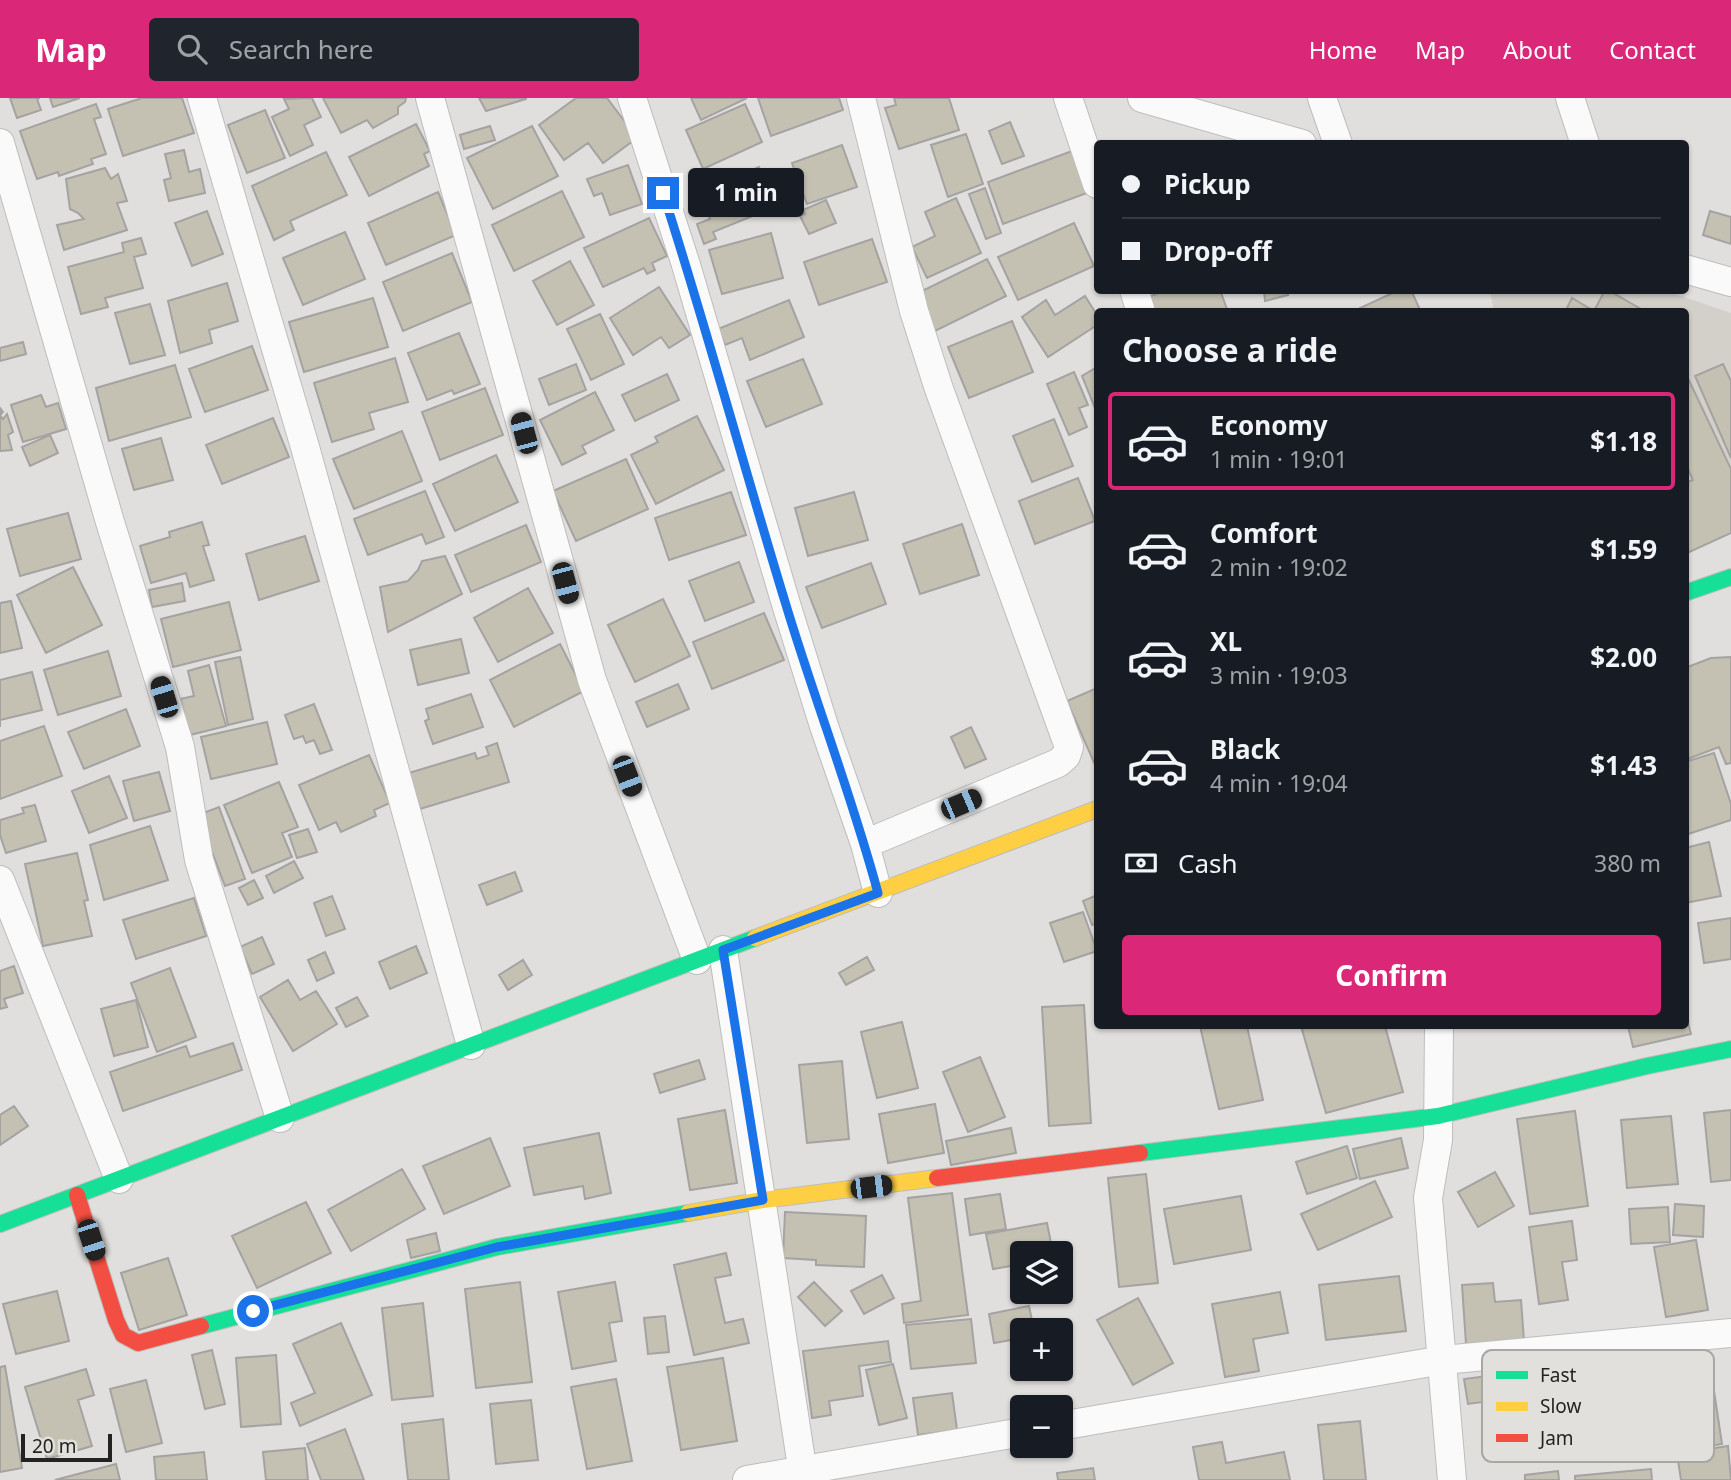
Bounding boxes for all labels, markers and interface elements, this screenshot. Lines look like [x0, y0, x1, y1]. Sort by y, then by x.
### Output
search box [149, 18, 639, 81]
text: Map [35, 27, 107, 72]
icon: search [173, 30, 211, 68]
text: Search here [229, 31, 373, 67]
text: Home [1309, 33, 1377, 66]
text: Map [1415, 33, 1465, 66]
text: About [1503, 33, 1571, 66]
text: Contact [1609, 33, 1696, 66]
text: Pickup [1164, 166, 1251, 202]
callout: 1 min [688, 168, 803, 217]
text: 1 min [714, 176, 778, 208]
route end [647, 177, 679, 209]
text: Drop-off [1164, 233, 1271, 269]
text: Choose a ride [1122, 328, 1338, 371]
text: Economy [1210, 407, 1328, 443]
car [509, 410, 540, 456]
icon: car [1126, 410, 1189, 473]
text: $1.18 [1590, 423, 1657, 459]
text: 1 min · 19:01 [1210, 443, 1348, 475]
text: Comfort [1210, 515, 1318, 551]
icon: car [1126, 518, 1189, 581]
text: $1.59 [1590, 531, 1657, 567]
text: 2 min · 19:02 [1210, 551, 1348, 583]
car [550, 560, 581, 606]
text: XL [1210, 623, 1242, 659]
icon: car [1126, 626, 1189, 689]
text: $2.00 [1590, 639, 1657, 675]
text: 3 min · 19:03 [1210, 659, 1348, 691]
car [148, 674, 181, 720]
text: Black [1210, 731, 1280, 767]
icon: car [1126, 734, 1189, 797]
text: $1.43 [1590, 747, 1657, 783]
car [610, 753, 645, 799]
text: 4 min · 19:04 [1210, 767, 1348, 799]
car [938, 786, 985, 822]
icon: cash [1122, 844, 1160, 882]
text: Cash [1178, 845, 1238, 881]
text: 380 m [1594, 847, 1661, 879]
button: Confirm [1122, 935, 1661, 1015]
car [849, 1174, 894, 1200]
car [75, 1217, 108, 1263]
map controls [1010, 1241, 1073, 1458]
button: layers [1010, 1241, 1073, 1304]
route start [237, 1295, 269, 1327]
button: + [1010, 1318, 1073, 1381]
legend [1482, 1350, 1714, 1462]
text: Fast [1540, 1362, 1577, 1388]
text: Slow [1540, 1393, 1581, 1419]
button: − [1010, 1395, 1073, 1458]
text: Jam [1538, 1425, 1574, 1451]
scale bar [21, 1431, 112, 1463]
text: 20 m [32, 1433, 76, 1459]

